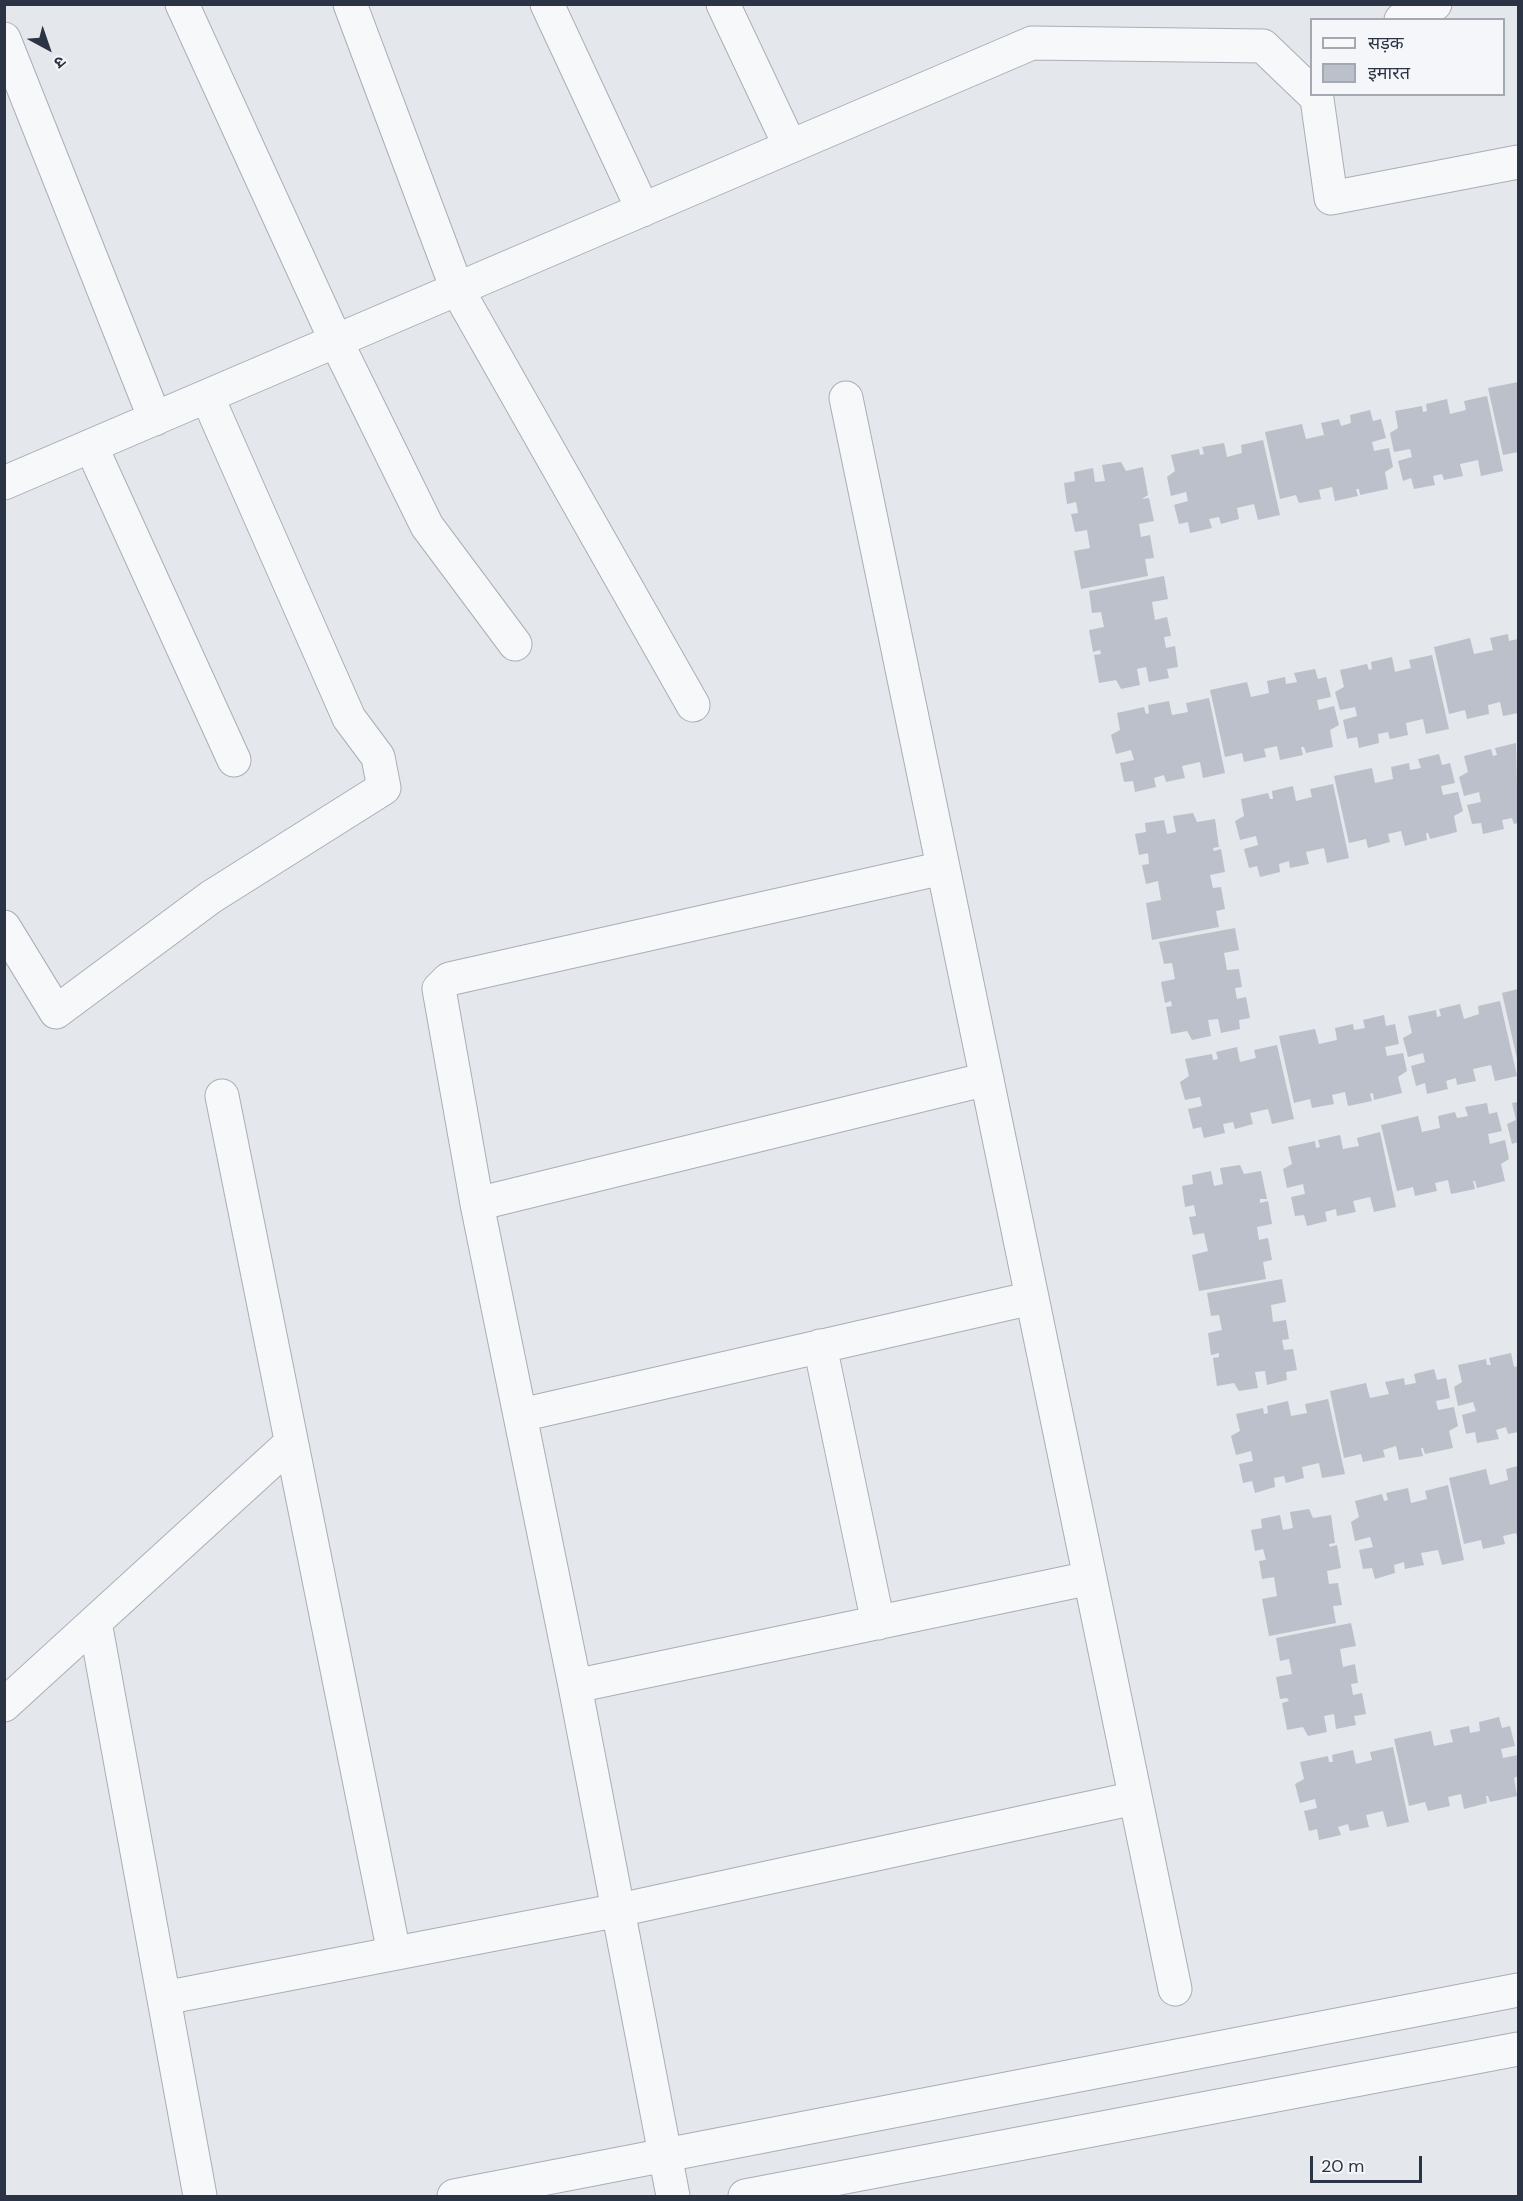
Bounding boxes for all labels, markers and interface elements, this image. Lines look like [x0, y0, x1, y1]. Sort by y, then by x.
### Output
north arrow [18, 18, 78, 78]
legend [1310, 18, 1505, 96]
text: सड़क [1368, 31, 1404, 55]
text: उ [50, 51, 70, 73]
text: इमारत [1368, 61, 1410, 85]
scale bar [1313, 2144, 1426, 2182]
text: 20 m [1321, 2154, 1364, 2178]

